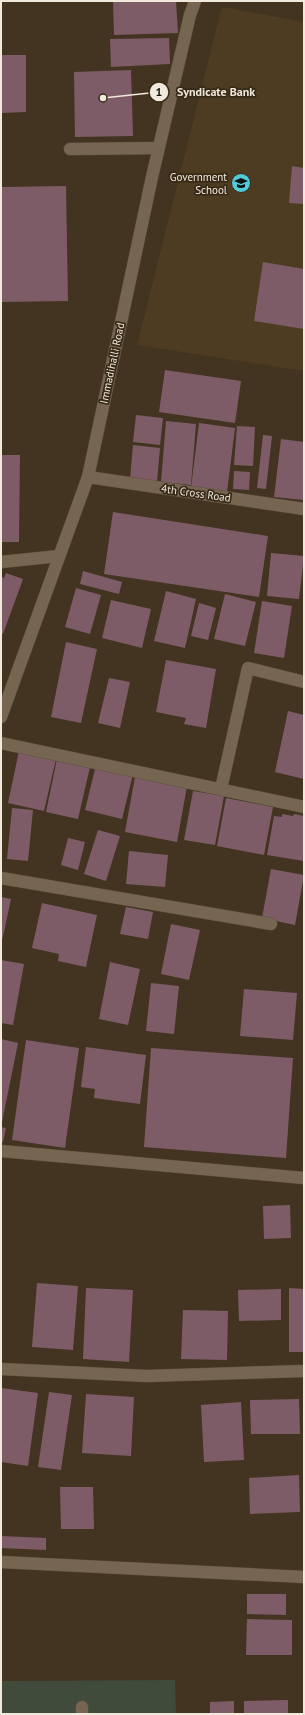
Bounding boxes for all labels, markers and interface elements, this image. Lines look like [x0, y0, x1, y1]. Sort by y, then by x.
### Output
callout: Syndicate Bank [149, 80, 263, 104]
text: 1 [156, 84, 162, 99]
text: Syndicate Bank [177, 84, 255, 99]
place label: Government School [170, 170, 228, 197]
school or university icon: Government School [230, 172, 252, 194]
street label: Immadihalli Road [97, 321, 127, 405]
street label: 4th Cross Road [160, 481, 232, 505]

